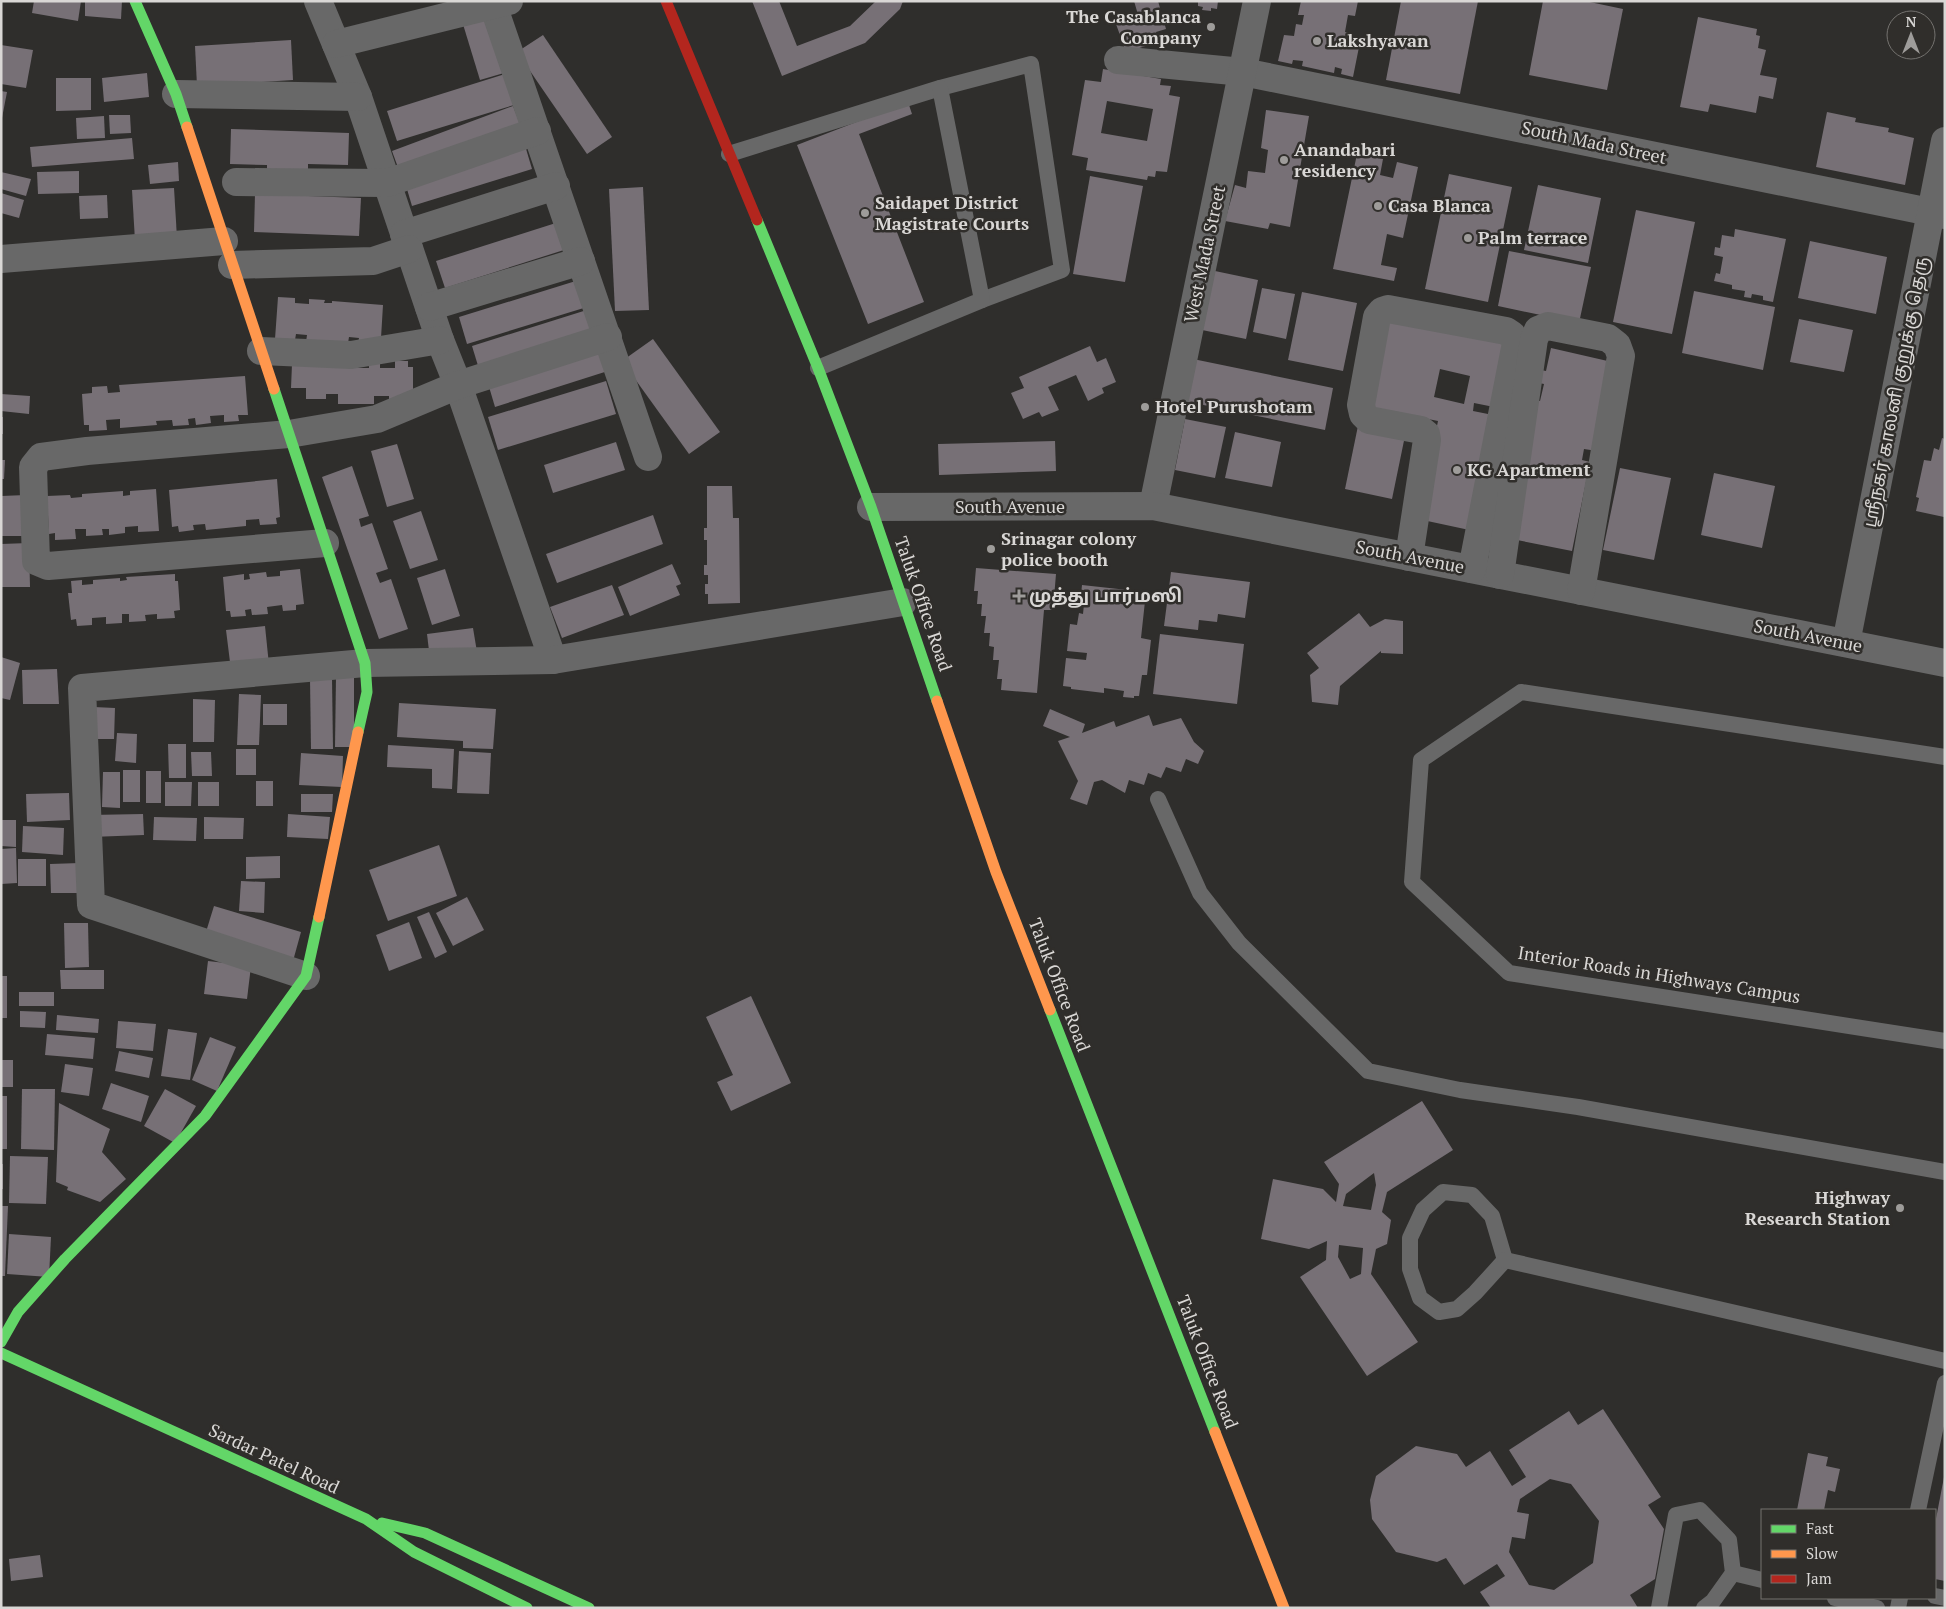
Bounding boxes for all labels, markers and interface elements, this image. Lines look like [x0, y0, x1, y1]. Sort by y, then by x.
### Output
place label: The Casablanca Company [1066, 4, 1201, 49]
north arrow [1886, 10, 1936, 60]
text: N [1906, 12, 1917, 31]
marker: The Casablanca Company [1205, 21, 1217, 33]
place label: Lakshyavan [1327, 28, 1429, 52]
marker: Lakshyavan [1311, 35, 1323, 47]
street label: South Mada Street [1519, 115, 1669, 169]
place label: Anandabari residency [1294, 137, 1396, 182]
marker: Anandabari residency [1278, 154, 1290, 166]
street label: West Mada Street [1178, 183, 1230, 325]
place label: Saidapet District Magistrate Courts [875, 190, 1029, 235]
place label: Casa Blanca [1388, 193, 1491, 217]
marker: Casa Blanca [1372, 200, 1384, 212]
marker: Saidapet District Magistrate Courts [859, 207, 871, 219]
place label: Palm terrace [1478, 225, 1588, 249]
marker: Palm terrace [1462, 232, 1474, 244]
street label: ஸ்ரீநகர் காலனி குறுக்கு தெரு [1857, 254, 1935, 530]
place label: Hotel Purushotam [1155, 394, 1313, 418]
marker: Hotel Purushotam [1139, 401, 1151, 413]
place label: KG Apartment [1467, 457, 1591, 481]
marker: KG Apartment [1451, 464, 1463, 476]
street label: South Avenue [955, 494, 1065, 518]
place label: Srinagar colony police booth [1001, 526, 1137, 571]
street label: Taluk Office Road [890, 533, 958, 674]
street label: South Avenue [1354, 534, 1467, 578]
marker: Srinagar colony police booth [985, 543, 997, 555]
place label: முத்து பார்மஸி [1029, 583, 1182, 608]
marker: முத்து பார்மஸி [1013, 590, 1025, 602]
street label: South Avenue [1752, 613, 1865, 657]
street label: Taluk Office Road [1023, 915, 1096, 1055]
street label: Interior Roads in Highways Campus [1516, 940, 1802, 1008]
place label: Highway Research Station [1745, 1185, 1890, 1230]
marker: Highway Research Station [1894, 1202, 1906, 1214]
street label: Taluk Office Road [1171, 1292, 1244, 1432]
street label: Sardar Patel Road [205, 1417, 344, 1499]
legend [1761, 1509, 1936, 1599]
text: Fast [1806, 1518, 1834, 1538]
text: Slow [1806, 1543, 1839, 1563]
text: Jam [1806, 1568, 1832, 1588]

